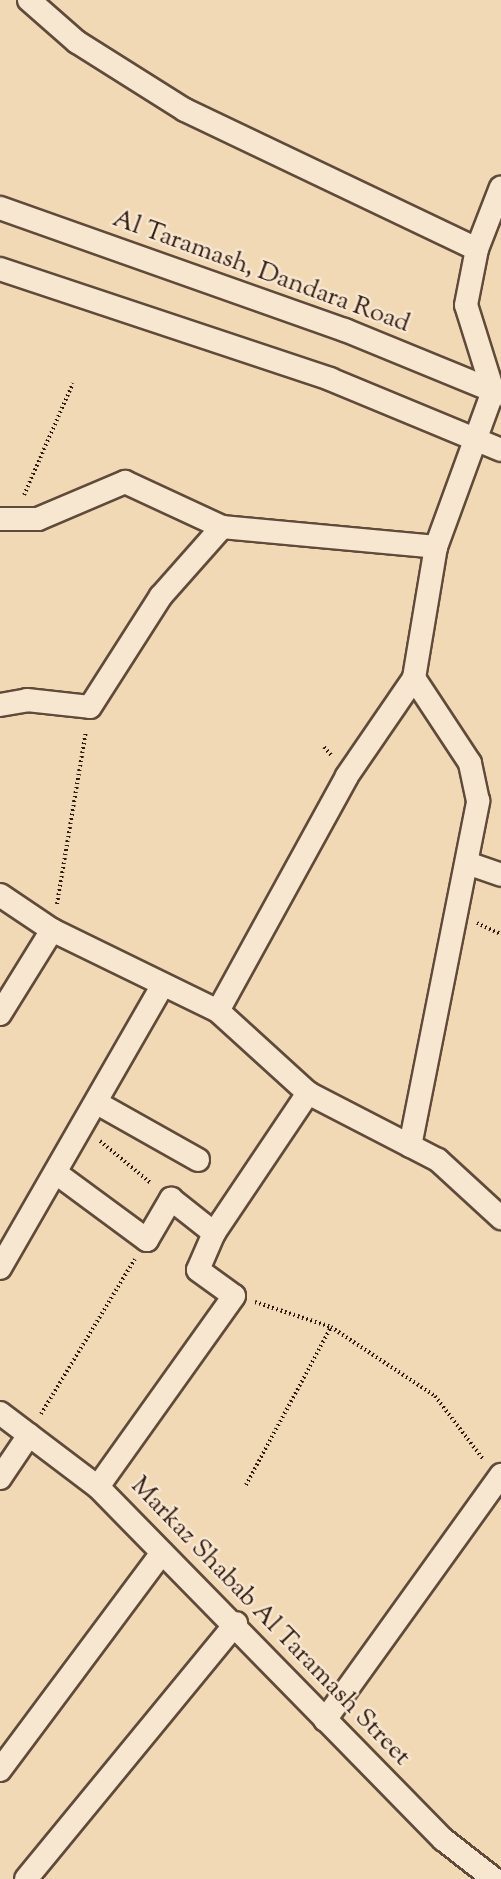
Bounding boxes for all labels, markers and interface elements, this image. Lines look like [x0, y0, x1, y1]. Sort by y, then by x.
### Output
street label: Al Taramash, Dandara Road [108, 204, 414, 340]
street label: Markaz Shabab Al Taramash Street [123, 1471, 417, 1773]

